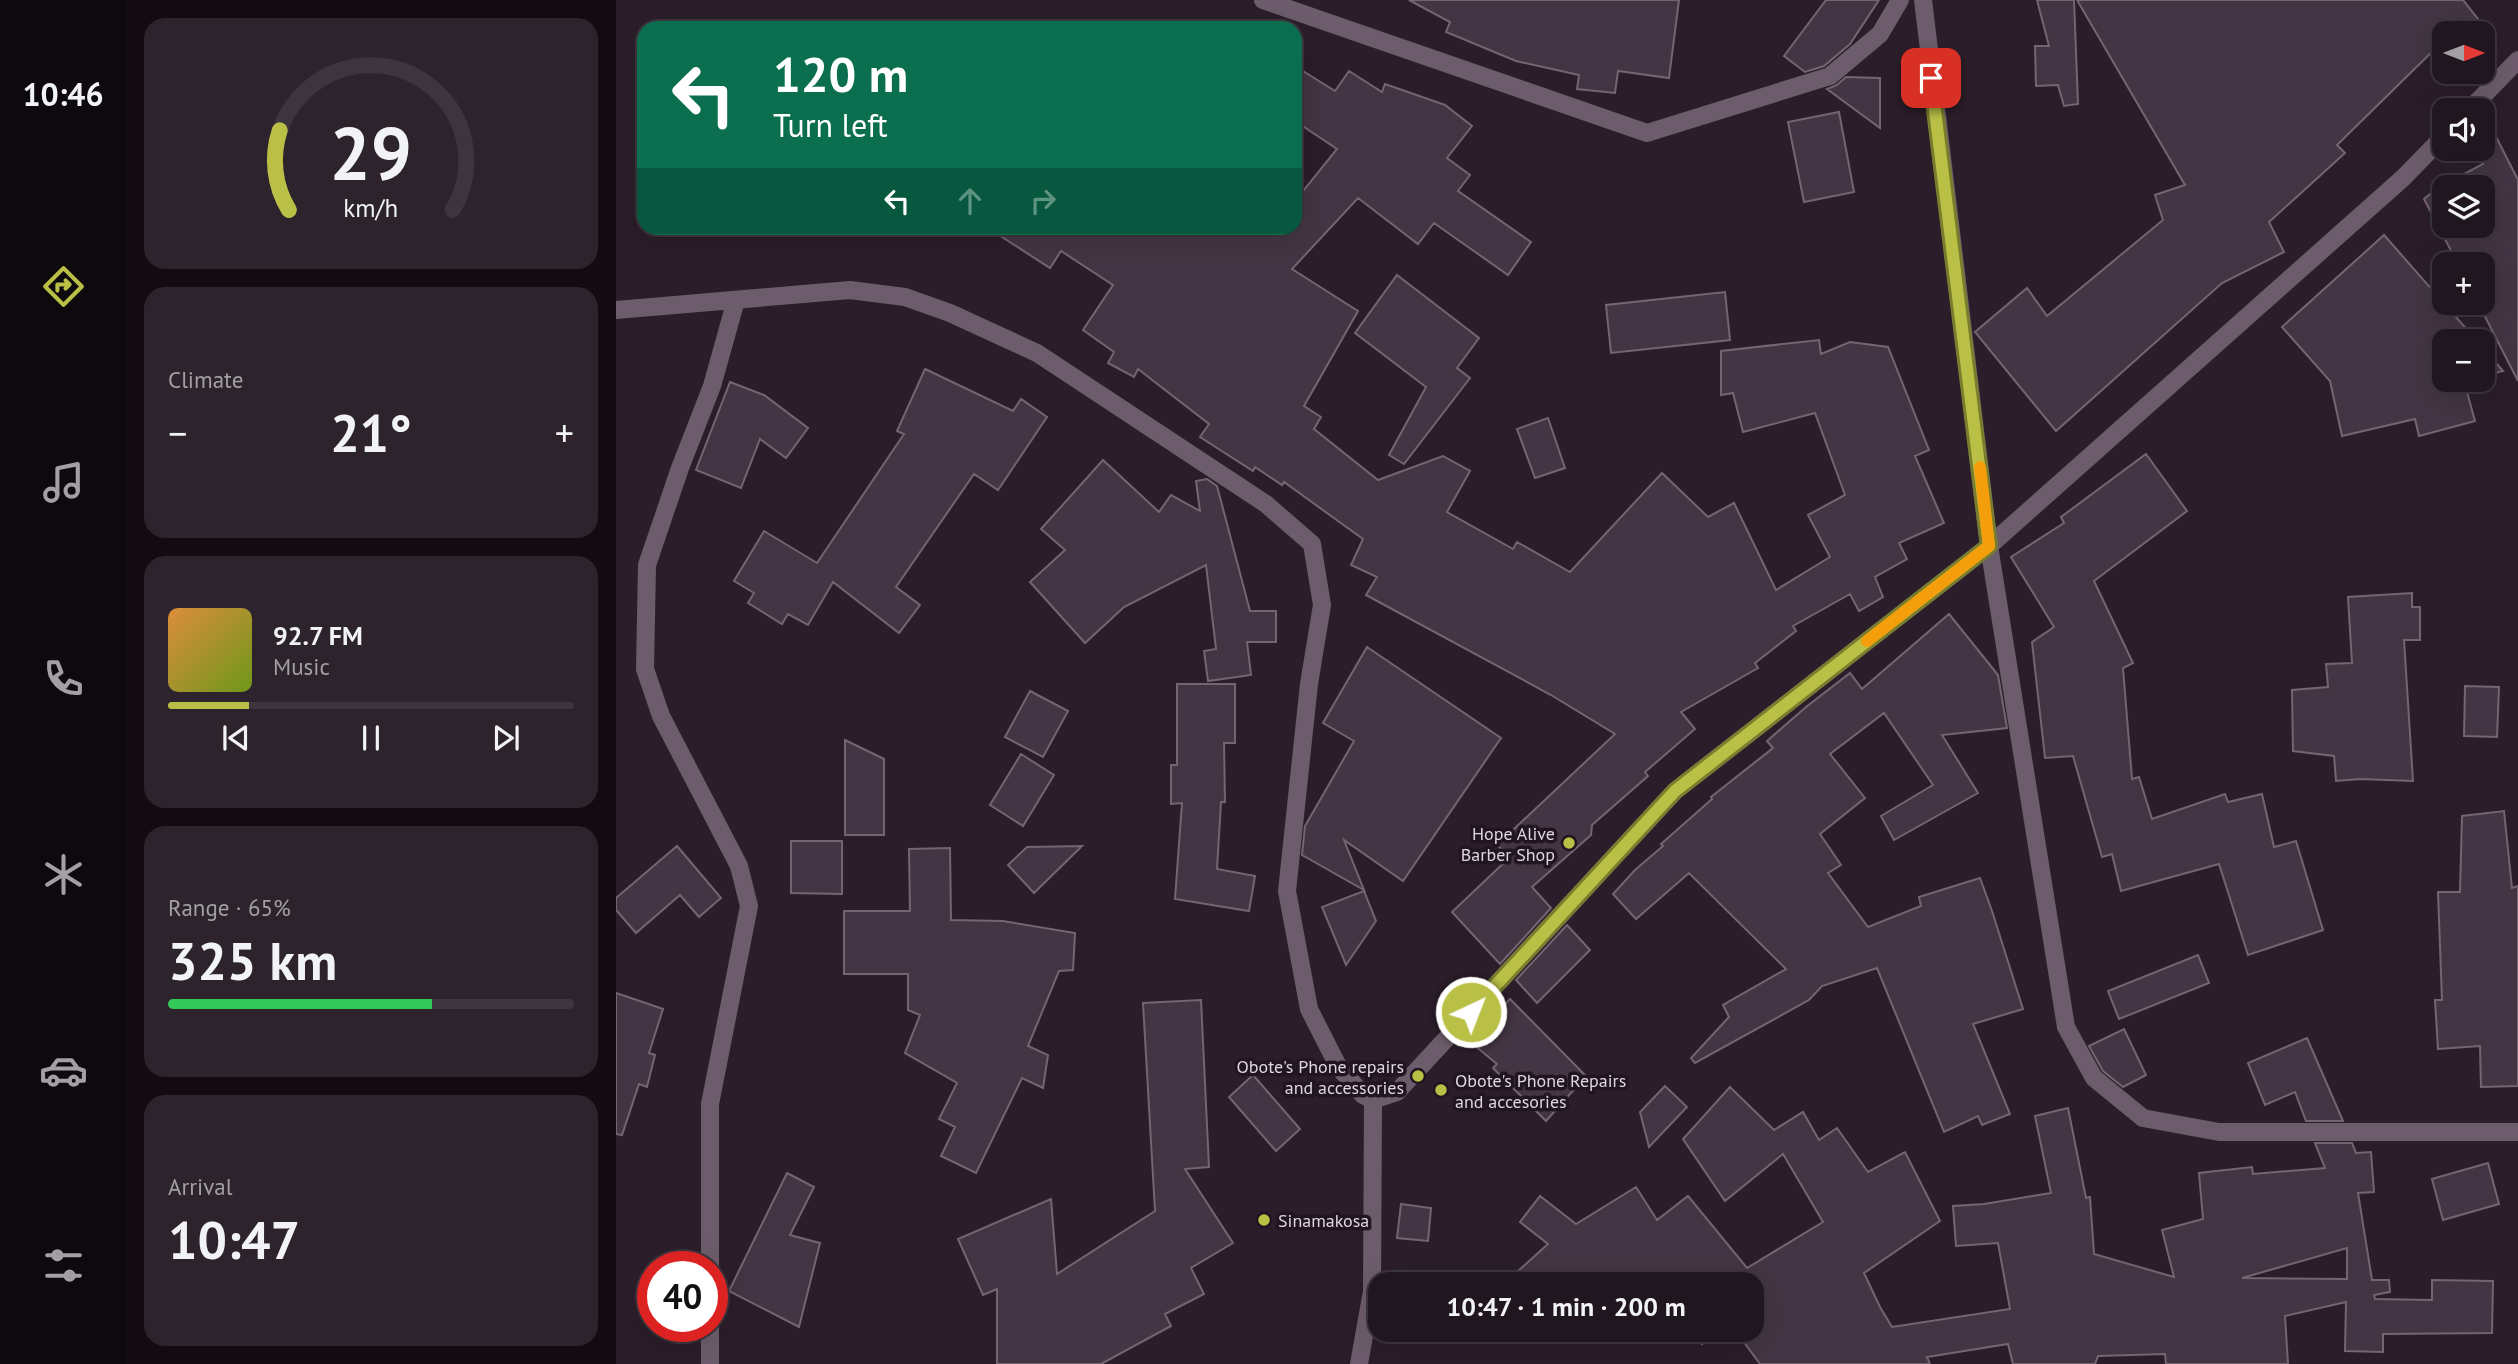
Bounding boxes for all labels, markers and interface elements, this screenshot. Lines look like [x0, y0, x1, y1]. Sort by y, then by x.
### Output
north arrow [2432, 21, 2496, 84]
map controls [2432, 21, 2495, 392]
text: 120 m [773, 42, 908, 106]
pin [1901, 48, 1961, 108]
icon: left [658, 49, 749, 140]
icon: arrive [1912, 59, 1950, 97]
text: 10:46 [22, 73, 104, 115]
button: sound [2432, 98, 2495, 161]
text: Turn left [773, 104, 888, 146]
text: 29 [330, 106, 412, 200]
button: layers [2432, 175, 2495, 238]
icon: left [878, 182, 916, 220]
icon: ahead [951, 182, 989, 220]
icon: right [1024, 182, 1062, 220]
text: km/h [344, 191, 398, 223]
button: + [2432, 252, 2495, 315]
icon: directions [39, 262, 88, 311]
button: − [2432, 329, 2495, 392]
text: Climate [168, 365, 243, 394]
text: 21° [330, 399, 412, 466]
text: − [168, 408, 187, 457]
text: + [555, 408, 574, 457]
icon: music [39, 458, 88, 507]
text: 92.7 FM [273, 619, 363, 652]
text: Music [273, 652, 330, 681]
icon: phone [39, 654, 88, 703]
icon: previous [217, 719, 255, 757]
icon: pause [352, 719, 390, 757]
icon: next [487, 719, 525, 757]
place label: Hope Alive Barber Shop [1461, 822, 1555, 866]
marker: Hope Alive Barber Shop [1561, 835, 1577, 851]
icon: climate [39, 850, 88, 899]
text: Range · 65% [168, 893, 291, 922]
text: 325 km [168, 927, 337, 994]
position arrow [1434, 975, 1508, 1049]
icon: car [39, 1046, 88, 1095]
place label: Obote's Phone repairs and accessories [1236, 1055, 1404, 1099]
marker: Obote's Phone repairs and accessories [1410, 1068, 1426, 1084]
place label: Obote's Phone Repairs and accesories [1455, 1069, 1626, 1113]
marker: Obote's Phone Repairs and accesories [1433, 1082, 1449, 1098]
text: Arrival [168, 1172, 232, 1201]
text: 10:47 [168, 1206, 300, 1273]
place label: Sinamakosa [1278, 1209, 1369, 1232]
marker: Sinamakosa [1256, 1212, 1272, 1228]
icon: filters [39, 1241, 88, 1290]
speed limit sign: 40 [637, 1251, 728, 1342]
text: 10:47 · 1 min · 200 m [1446, 1290, 1686, 1323]

